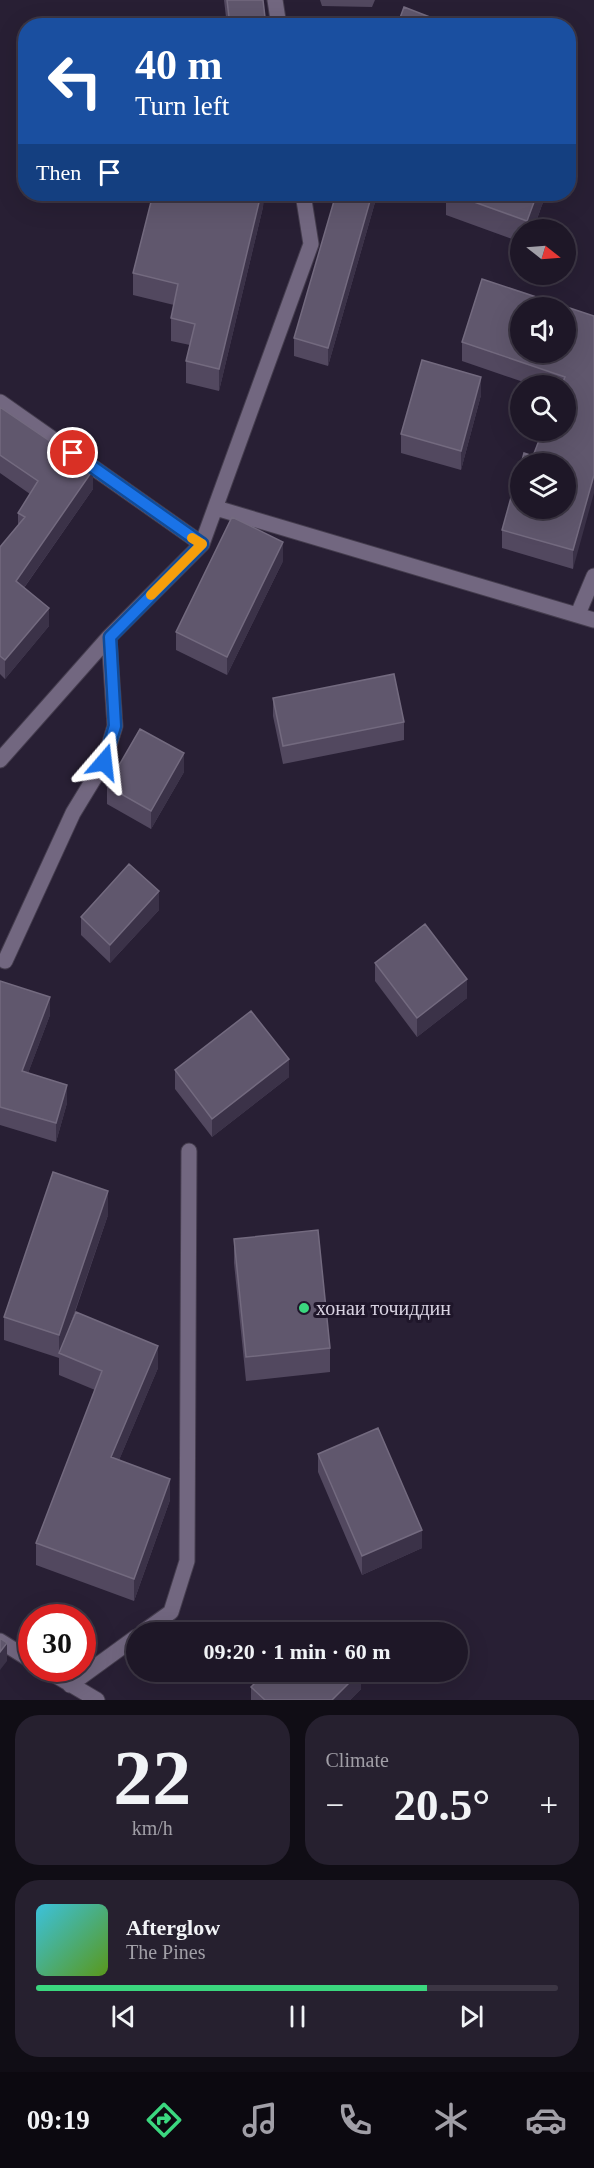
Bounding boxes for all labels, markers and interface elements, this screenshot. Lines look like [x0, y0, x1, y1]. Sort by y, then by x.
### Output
icon: left [36, 42, 114, 120]
text: 40 m [135, 42, 223, 88]
text: Turn left [135, 91, 229, 121]
icon: arrive [93, 156, 126, 189]
text: Then [36, 160, 81, 185]
north arrow [510, 219, 576, 285]
map controls [510, 219, 576, 519]
button: sound [510, 297, 576, 363]
button: search [510, 375, 576, 441]
pin [47, 427, 98, 478]
icon: arrive [56, 436, 89, 469]
button: layers [510, 453, 576, 519]
position arrow [72, 730, 136, 794]
place label: хонаи точиддин [316, 1297, 451, 1320]
marker: хонаи точиддин [297, 1301, 311, 1315]
speed limit sign: 30 [18, 1604, 96, 1682]
text: 09:20 · 1 min · 60 m [204, 1639, 391, 1664]
text: 22 [113, 1734, 191, 1821]
text: Climate [326, 1749, 389, 1771]
text: 20.5° [393, 1780, 490, 1830]
text: − [326, 1787, 344, 1823]
text: + [539, 1787, 558, 1823]
text: km/h [132, 1817, 173, 1839]
text: Afterglow [126, 1915, 220, 1940]
text: The Pines [126, 1941, 205, 1963]
icon: previous [107, 2000, 140, 2033]
icon: pause [281, 2000, 314, 2033]
icon: next [455, 2000, 488, 2033]
icon: directions [143, 2099, 185, 2141]
icon: music [239, 2099, 281, 2141]
icon: phone [334, 2099, 376, 2141]
icon: climate [430, 2099, 472, 2141]
icon: car [525, 2099, 567, 2141]
text: 09:19 [27, 2105, 90, 2135]

